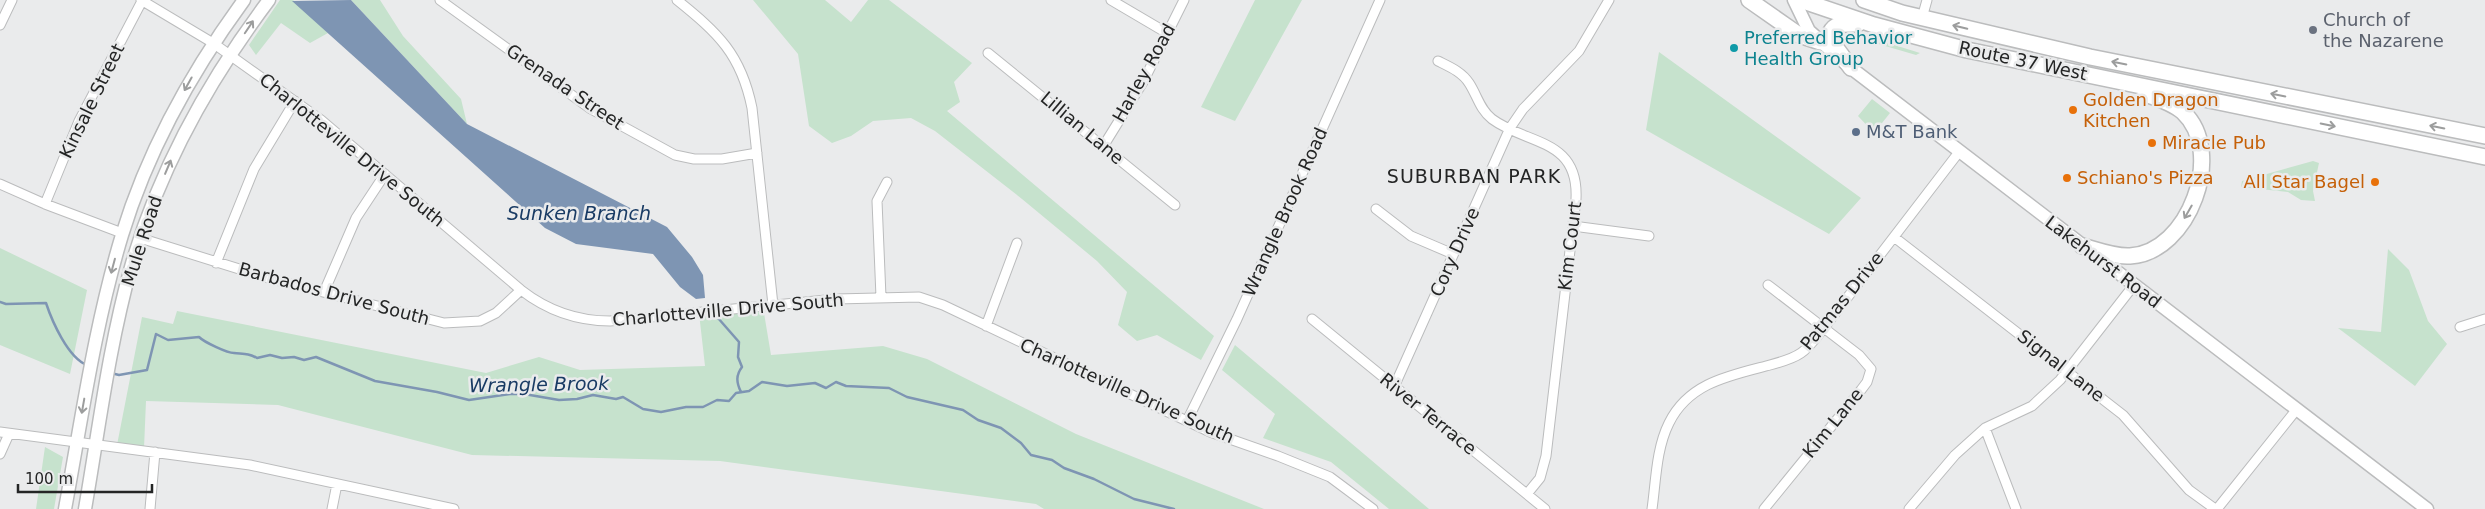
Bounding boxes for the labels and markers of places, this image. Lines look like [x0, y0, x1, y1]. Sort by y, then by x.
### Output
place label: Church of the Nazarene [2323, 9, 2444, 51]
marker: Church of the Nazarene [2307, 24, 2319, 36]
place label: Preferred Behavior Health Group [1744, 27, 1913, 69]
marker: Preferred Behavior Health Group [1728, 42, 1740, 54]
place label: Golden Dragon Kitchen [2083, 89, 2219, 131]
marker: Golden Dragon Kitchen [2067, 104, 2079, 116]
place label: M&T Bank [1866, 121, 1958, 142]
marker: M&T Bank [1850, 126, 1862, 138]
place label: Miracle Pub [2162, 132, 2266, 153]
marker: Miracle Pub [2146, 137, 2158, 149]
place label: Schiano's Pizza [2077, 167, 2214, 188]
place label: All Star Bagel [2243, 171, 2365, 192]
marker: Schiano's Pizza [2061, 172, 2073, 184]
marker: All Star Bagel [2369, 176, 2381, 188]

